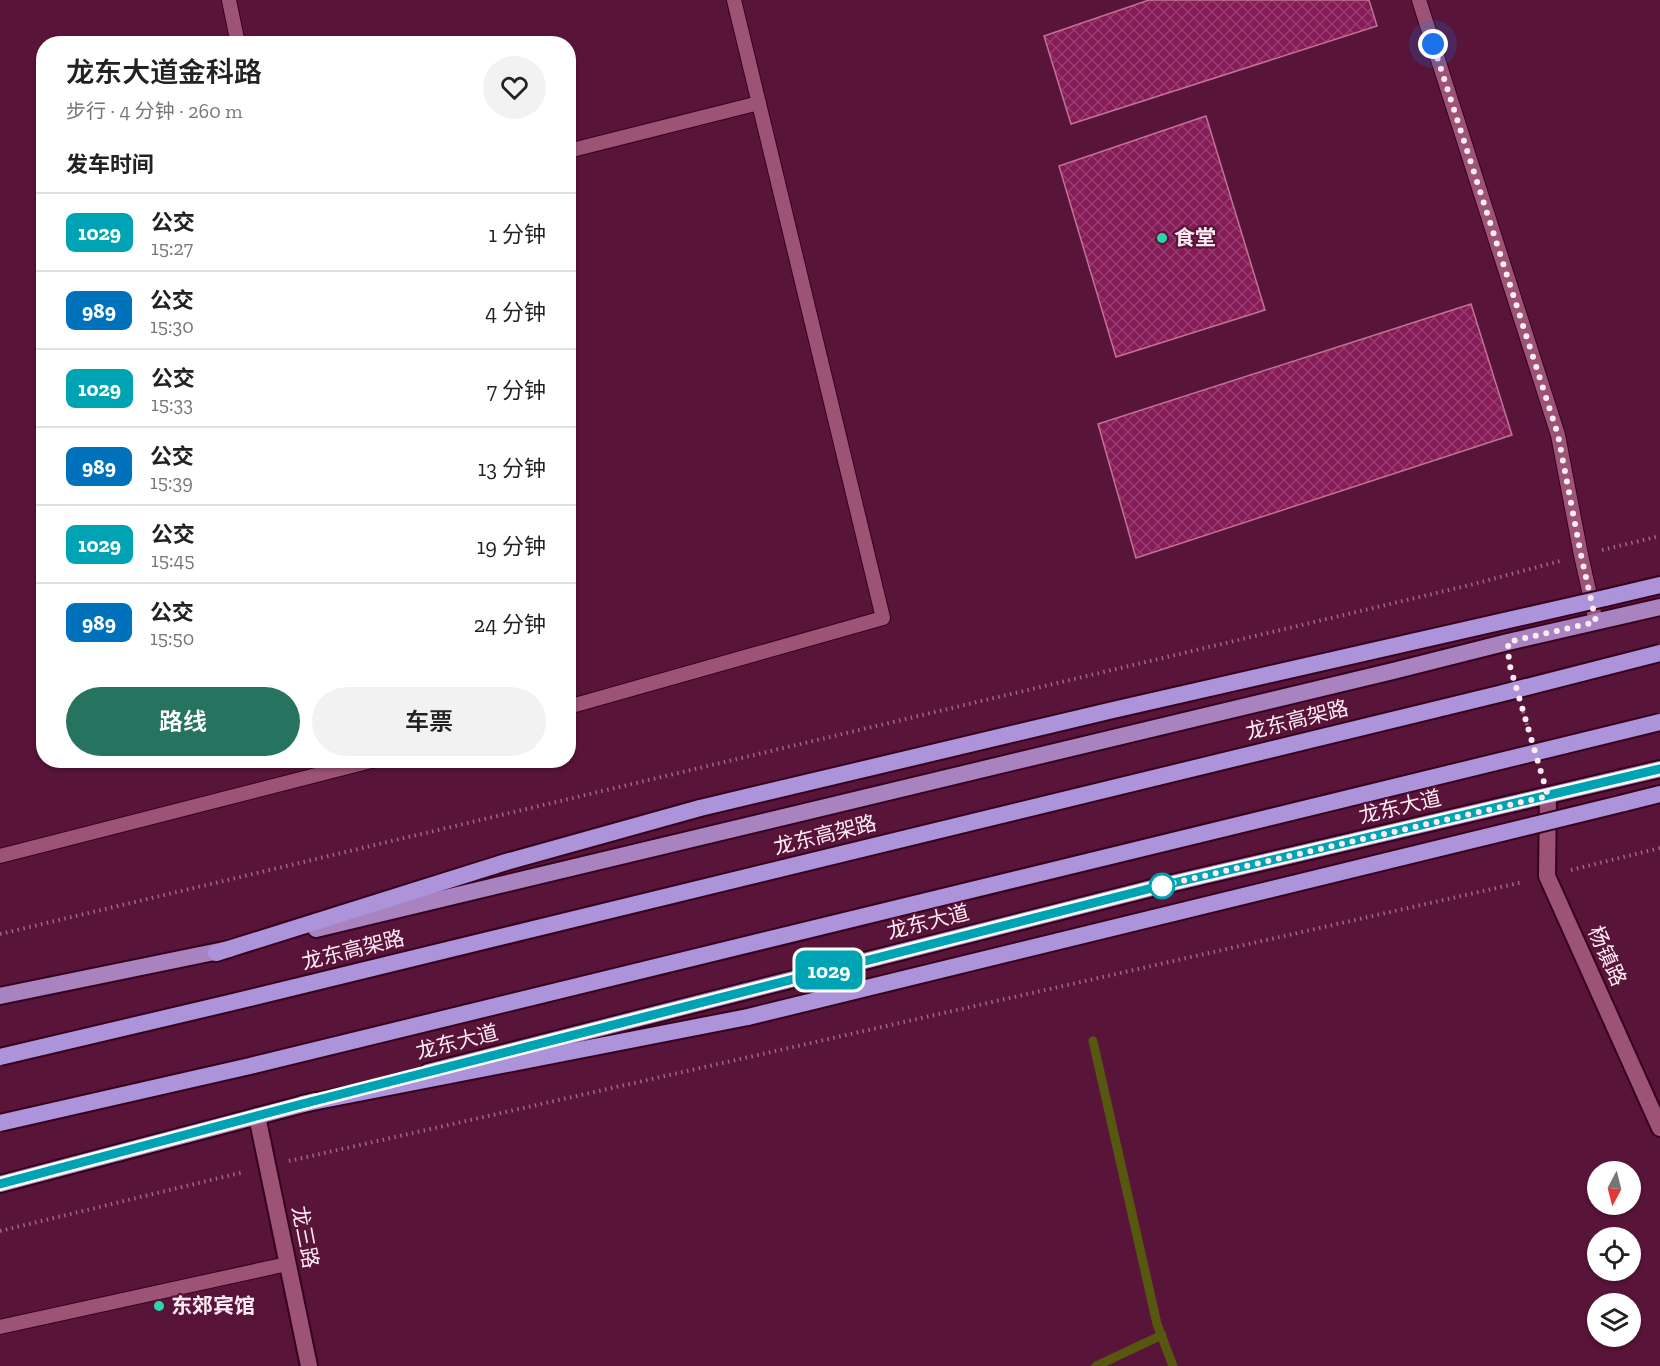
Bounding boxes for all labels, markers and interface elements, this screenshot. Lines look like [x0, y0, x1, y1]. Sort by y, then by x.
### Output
your location [1418, 29, 1448, 59]
text: 龙东大道金科路 [66, 56, 262, 89]
button: heart [483, 56, 546, 119]
text: 步行 · 4 分钟 · 260 m [66, 99, 242, 123]
text: 发车时间 [66, 151, 154, 178]
text: 公交 [151, 209, 195, 236]
text: 1029 [78, 220, 121, 245]
text: 1 分钟 [489, 221, 546, 248]
place label: 食堂 [1174, 225, 1216, 250]
marker: 食堂 [1155, 231, 1169, 245]
text: 15:27 [151, 236, 193, 260]
text: 公交 [150, 287, 194, 314]
text: 989 [82, 298, 116, 323]
text: 4 分钟 [485, 299, 546, 326]
text: 15:30 [150, 314, 194, 338]
text: 公交 [151, 365, 195, 392]
text: 1029 [78, 376, 121, 401]
text: 7 分钟 [487, 377, 546, 404]
text: 15:33 [151, 392, 193, 416]
text: 公交 [150, 443, 194, 470]
text: 989 [82, 454, 116, 479]
text: 13 分钟 [478, 455, 546, 482]
text: 15:39 [150, 470, 193, 494]
text: 公交 [151, 521, 195, 548]
text: 1029 [78, 532, 121, 557]
text: 19 分钟 [477, 533, 546, 560]
text: 15:45 [151, 548, 195, 572]
text: 公交 [150, 599, 194, 626]
text: 989 [82, 610, 116, 635]
text: 24 分钟 [474, 611, 546, 638]
text: 15:50 [150, 626, 194, 650]
button: 路线 [66, 687, 300, 756]
button: 车票 [312, 687, 546, 756]
street label: 龙东高架路 [1243, 695, 1351, 744]
street label: 龙东大道 [1356, 785, 1444, 828]
street label: 龙东高架路 [771, 810, 879, 859]
unlabelled marker [1149, 873, 1175, 899]
street label: 龙东大道 [884, 899, 972, 944]
street label: 杨镇路 [1583, 922, 1632, 990]
street label: 龙东高架路 [299, 925, 407, 974]
line badge: 1029 [787, 950, 871, 990]
text: 1029 [807, 958, 851, 983]
street label: 龙东大道 [413, 1019, 501, 1064]
north arrow [1587, 1161, 1641, 1215]
map controls [1587, 1161, 1641, 1347]
street label: 龙三路 [287, 1204, 324, 1270]
button: locate [1587, 1227, 1641, 1281]
place label: 东郊宾馆 [171, 1293, 255, 1318]
button: layers [1587, 1293, 1641, 1347]
marker: 东郊宾馆 [152, 1299, 166, 1313]

